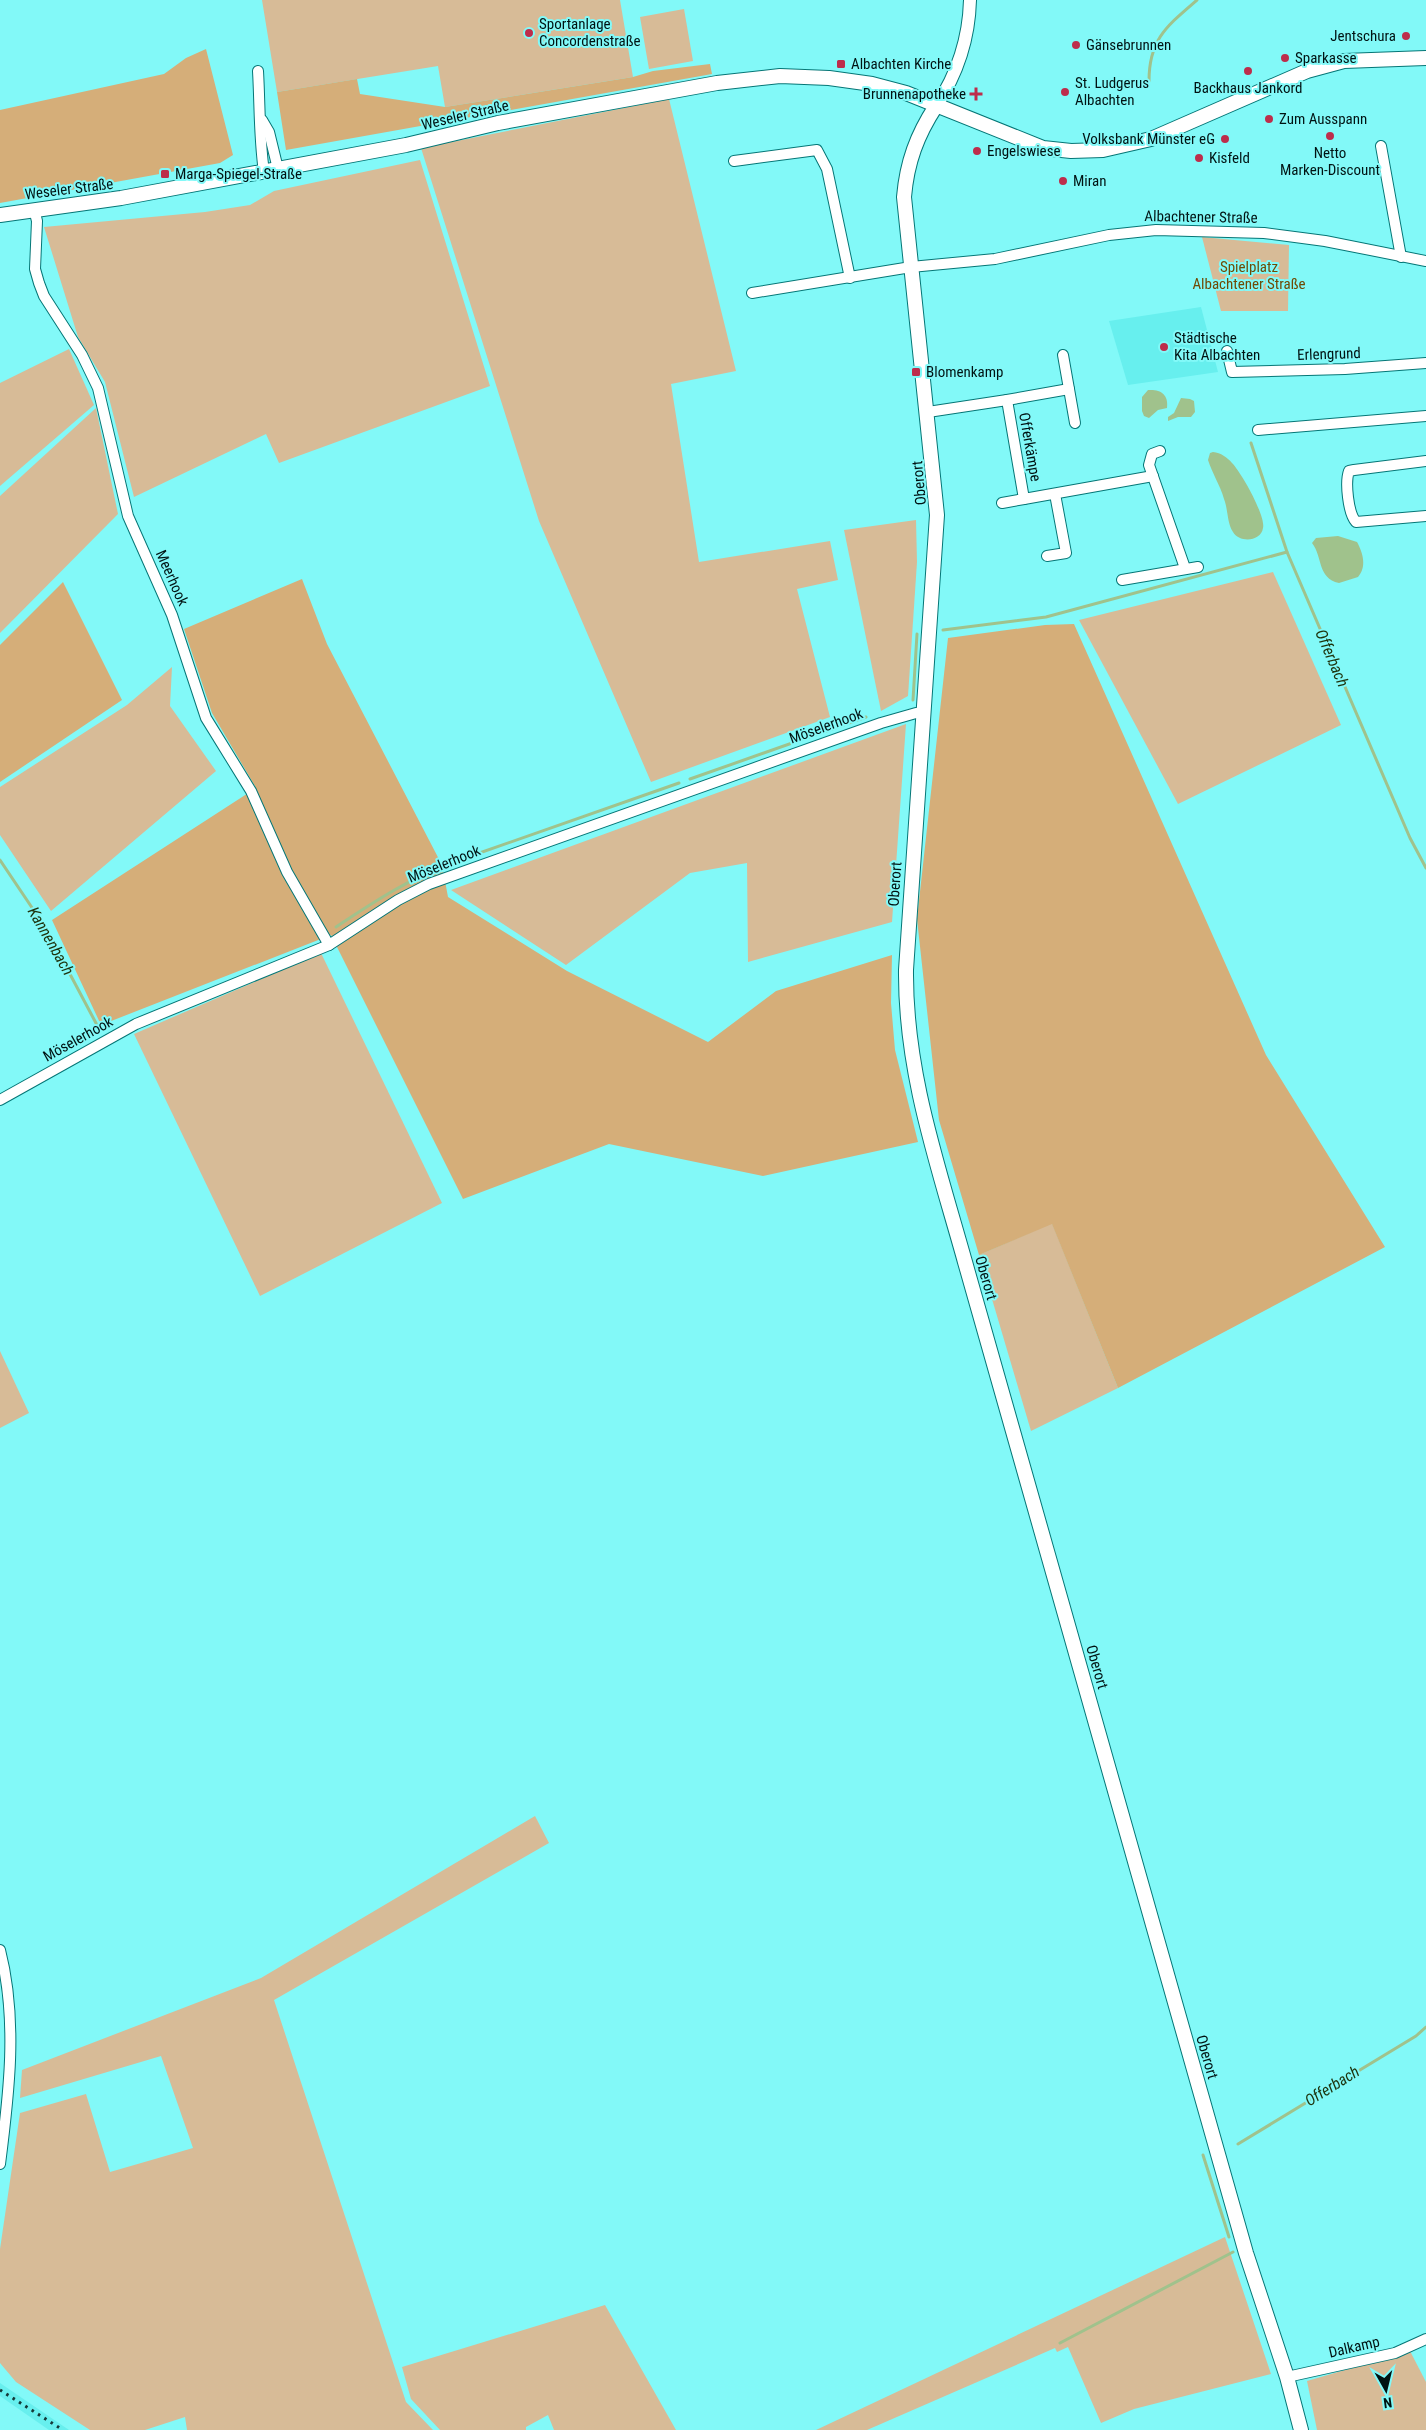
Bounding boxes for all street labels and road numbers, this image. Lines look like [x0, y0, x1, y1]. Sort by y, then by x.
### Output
street label: Weseler Straße [420, 96, 510, 134]
street label: Weseler Straße [24, 175, 114, 203]
street label: Albachtener Straße [1144, 207, 1258, 227]
street label: Erlengrund [1297, 344, 1361, 364]
street label: Offerkämpe [1015, 411, 1045, 483]
street label: Oberort [908, 460, 930, 506]
street label: Meerhook [152, 547, 192, 609]
street label: Möselerhook [787, 704, 865, 748]
street label: Möselerhook [405, 841, 483, 887]
street label: Oberort [884, 861, 906, 907]
street label: Möselerhook [40, 1012, 116, 1065]
street label: Oberort [971, 1254, 1001, 1302]
street label: Oberort [1082, 1643, 1112, 1691]
street label: Oberort [1192, 2033, 1222, 2081]
street label: Dalkamp [1327, 2332, 1381, 2362]

